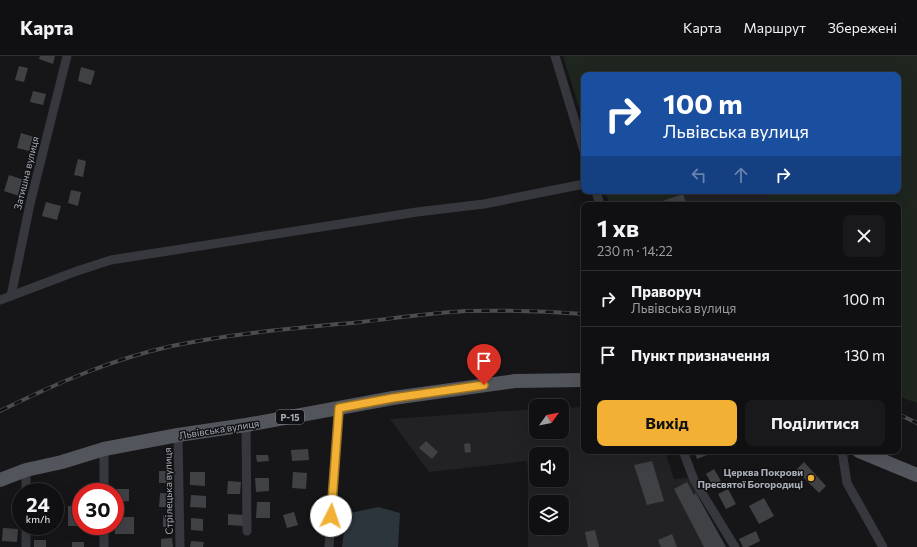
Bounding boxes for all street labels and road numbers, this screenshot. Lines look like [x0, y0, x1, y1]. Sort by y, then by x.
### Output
street label: Затишна вулиця [11, 135, 41, 211]
road number: Р-15 [276, 410, 304, 424]
street label: Львівська вулиця [178, 417, 260, 441]
street label: Стрілецька вулиця [161, 447, 175, 535]

